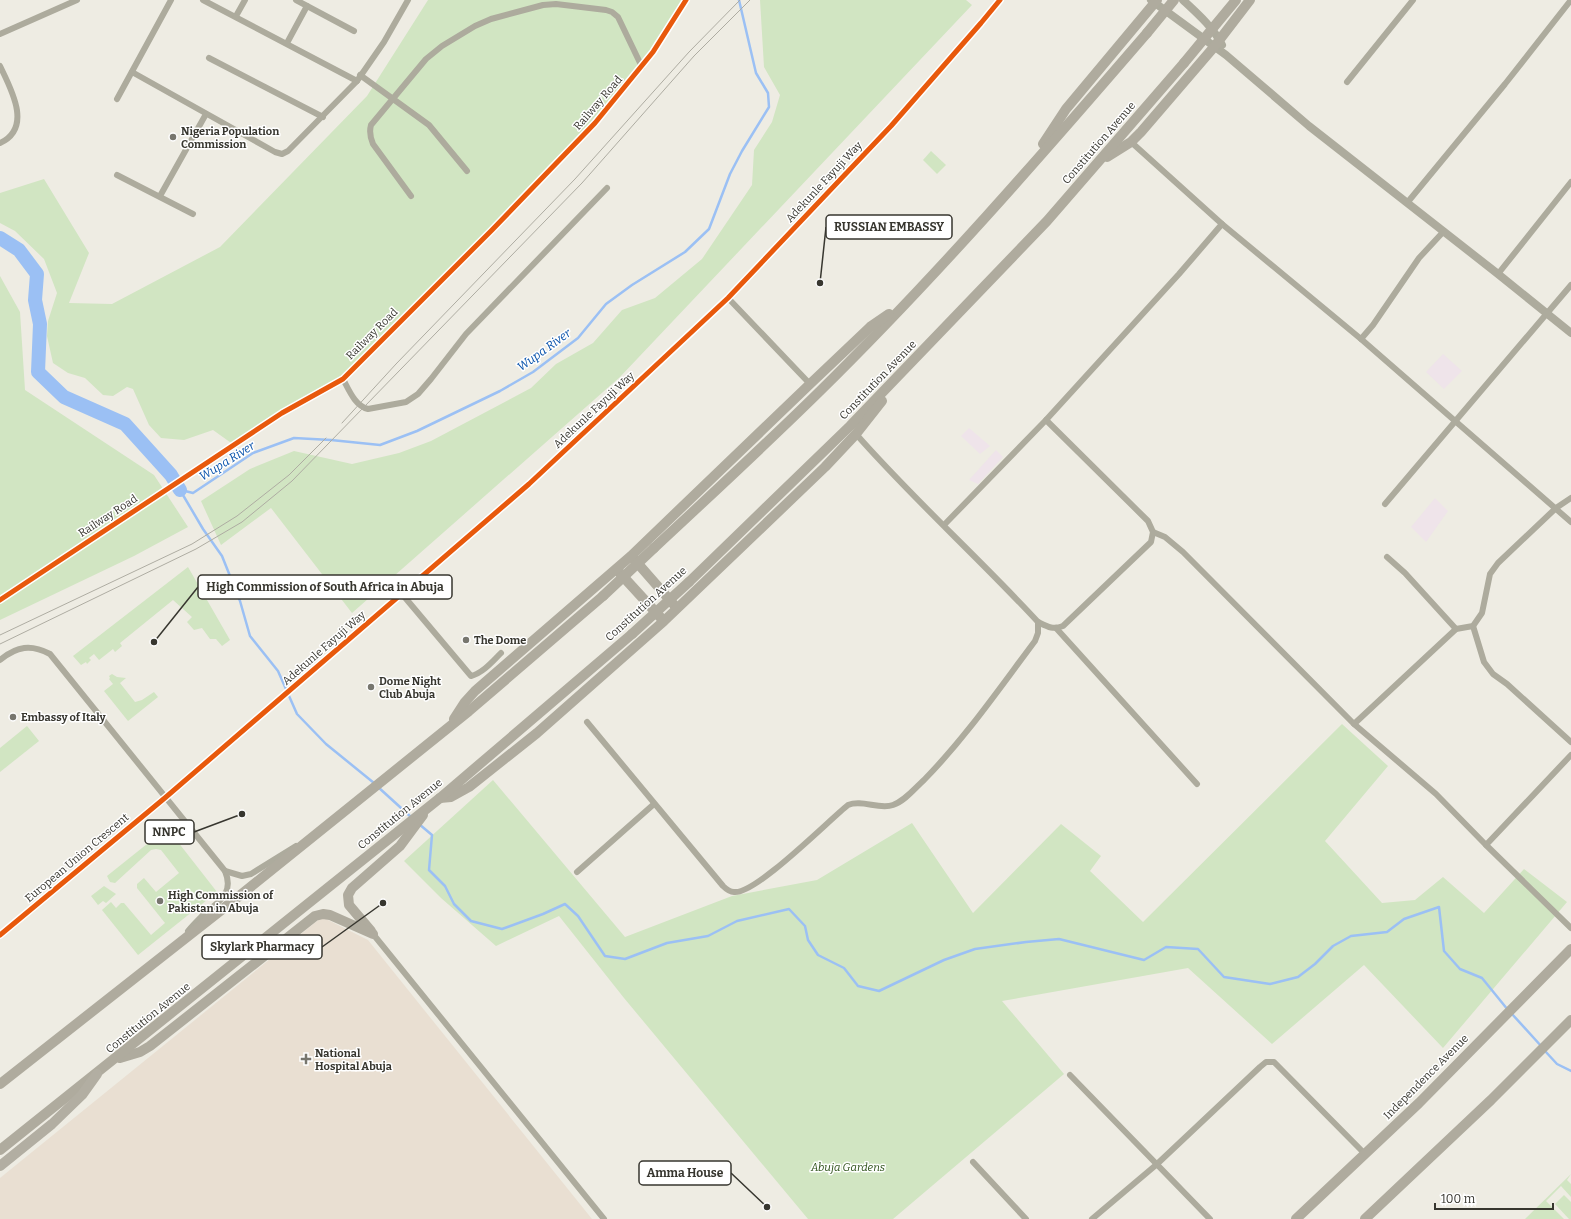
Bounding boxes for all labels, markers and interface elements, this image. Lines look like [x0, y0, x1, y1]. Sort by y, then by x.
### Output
street label: Railway Road [571, 73, 625, 133]
street label: Constitution Avenue [1060, 99, 1138, 187]
place label: Nigeria Population Commission [181, 125, 279, 151]
marker: Nigeria Population Commission [168, 132, 178, 142]
street label: Adekunle Fayuji Way [783, 139, 865, 225]
callout: RUSSIAN EMBASSY [826, 215, 952, 239]
text: RUSSIAN EMBASSY [834, 220, 944, 234]
street label: Railway Road [344, 305, 401, 362]
water label: Wupa River [515, 325, 574, 374]
street label: Constitution Avenue [837, 338, 919, 422]
street label: Adekunle Fayuji Way [551, 369, 637, 451]
water label: Wupa River [197, 438, 258, 483]
street label: Railway Road [76, 492, 140, 540]
street label: Constitution Avenue [603, 564, 689, 644]
callout: High Commission of South Africa in Abuja [198, 575, 452, 599]
text: High Commission of South Africa in Abuja [206, 580, 444, 595]
street label: Adekunle Fayuji Way [280, 608, 368, 688]
place label: The Dome [474, 634, 526, 647]
marker: The Dome [461, 635, 471, 645]
place label: Dome Night Club Abuja [379, 675, 442, 701]
marker: Dome Night Club Abuja [366, 682, 376, 692]
place label: Embassy of Italy [21, 711, 107, 724]
marker: Embassy of Italy [8, 712, 18, 722]
street label: Constitution Avenue [355, 776, 445, 852]
street label: European Union Crescent [23, 811, 131, 905]
callout: NNPC [145, 820, 194, 844]
text: NNPC [152, 825, 186, 839]
place label: High Commission of Pakistan in Abuja [168, 889, 274, 915]
marker: High Commission of Pakistan in Abuja [155, 896, 165, 906]
callout: Skylark Pharmacy [202, 935, 322, 959]
text: Skylark Pharmacy [210, 940, 314, 954]
street label: Constitution Avenue [103, 980, 193, 1056]
street label: Independence Avenue [1381, 1032, 1471, 1122]
place label: National Hospital Abuja [315, 1047, 393, 1073]
marker: National Hospital Abuja [300, 1053, 312, 1065]
callout: Amma House [639, 1161, 731, 1185]
park label: Abuja Gardens [810, 1161, 885, 1174]
text: Amma House [647, 1166, 724, 1180]
scale bar [1435, 1185, 1553, 1211]
text: 100 m [1441, 1192, 1476, 1206]

